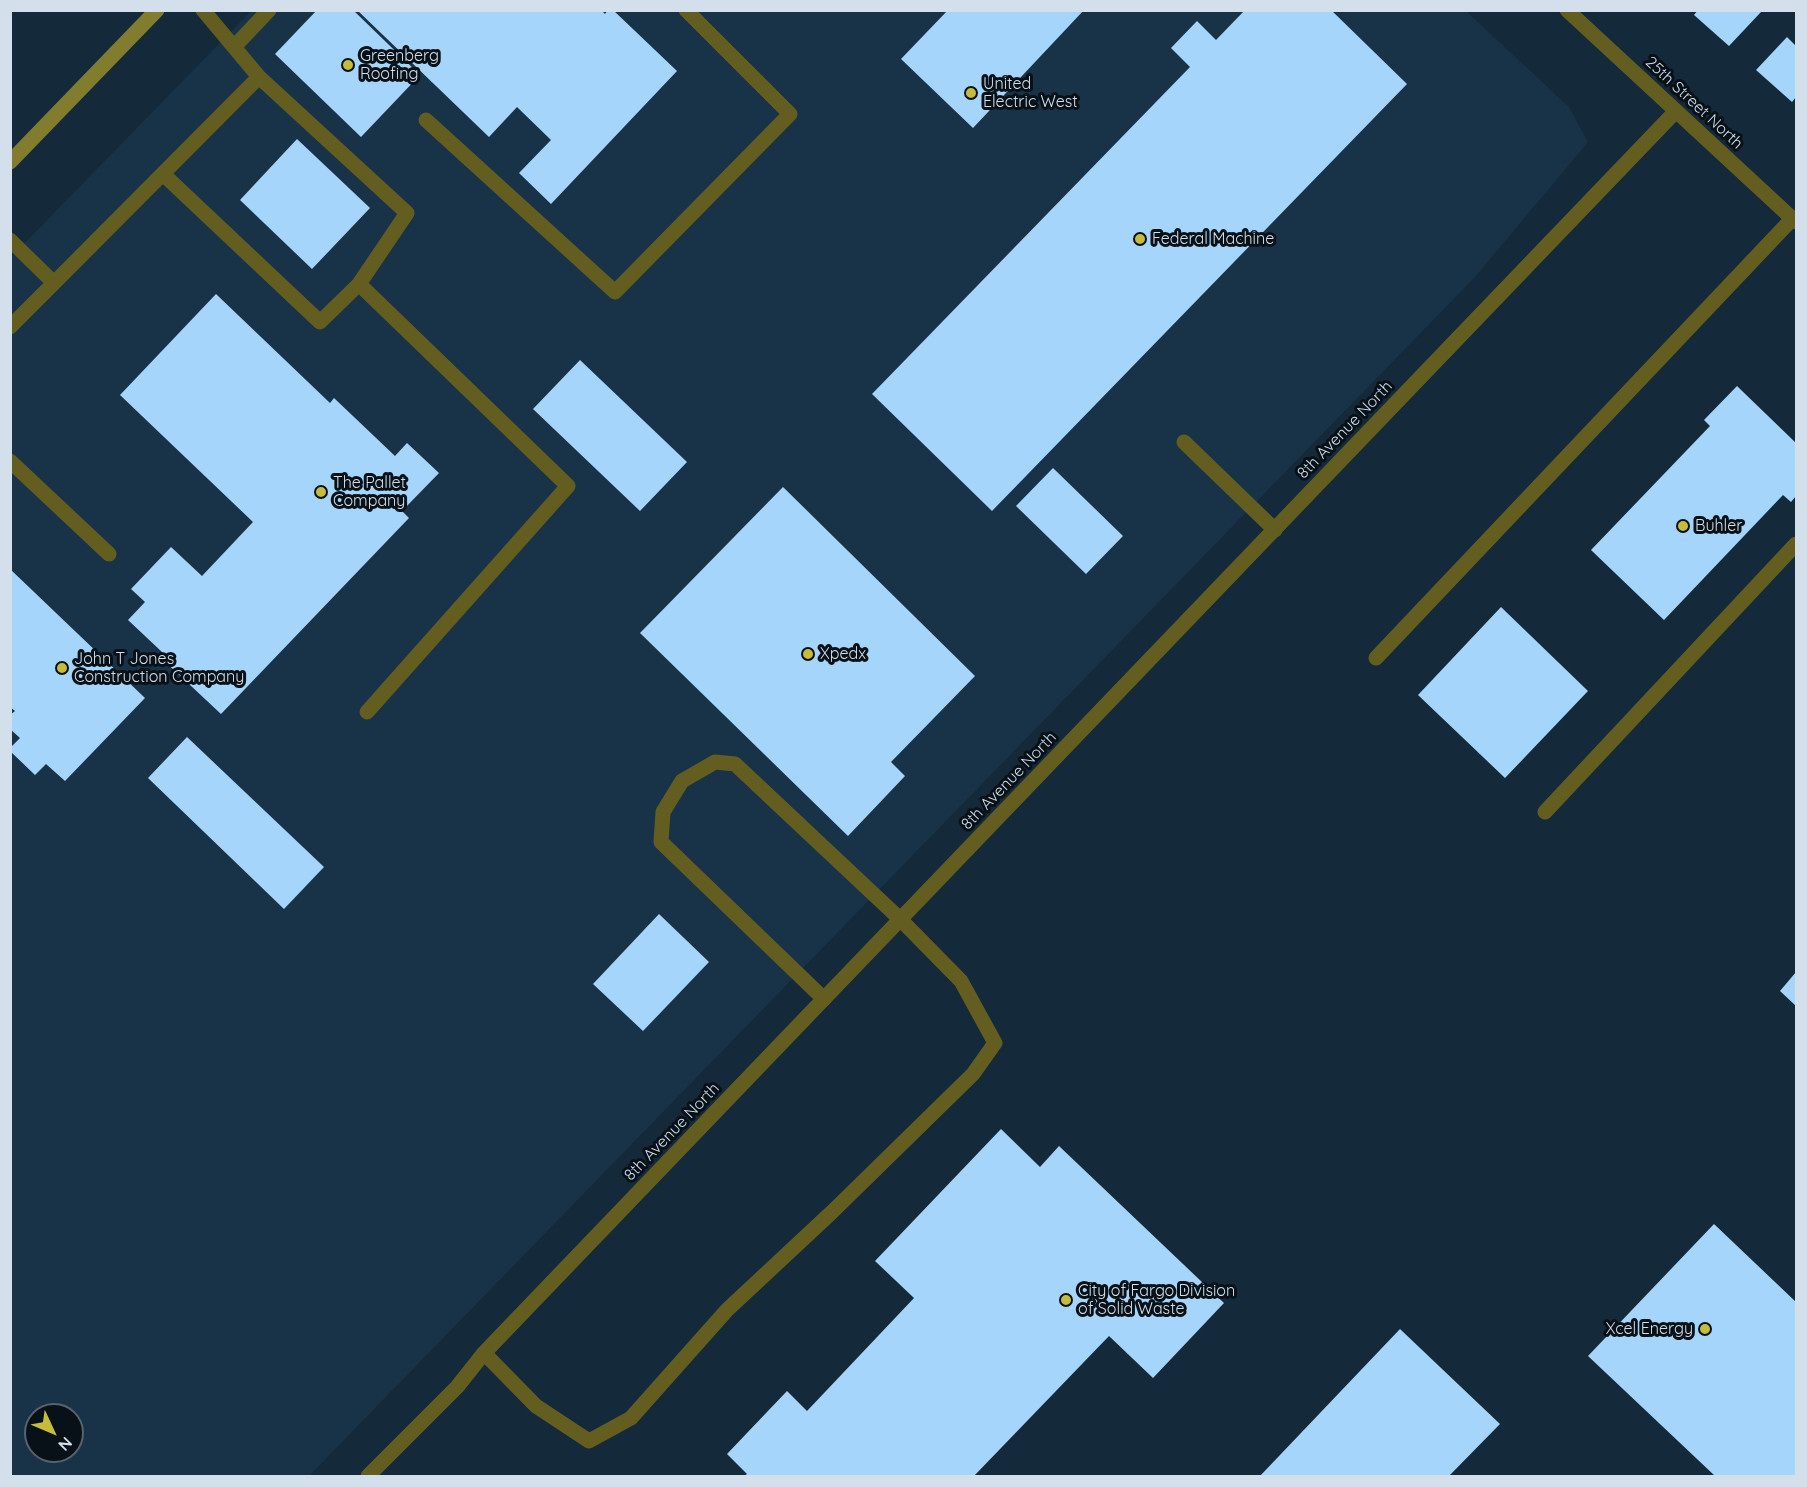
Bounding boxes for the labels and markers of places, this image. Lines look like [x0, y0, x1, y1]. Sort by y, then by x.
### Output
place label: Greenberg Roofing [360, 46, 439, 84]
marker: Greenberg Roofing [341, 58, 355, 72]
place label: United Electric West [983, 74, 1078, 112]
marker: United Electric West [964, 86, 978, 100]
place label: Federal Machine [1152, 229, 1274, 249]
marker: Federal Machine [1133, 232, 1147, 246]
place label: The Pallet Company [333, 473, 406, 511]
marker: The Pallet Company [314, 485, 328, 499]
place label: Buhler [1695, 516, 1742, 536]
marker: Buhler [1676, 519, 1690, 533]
place label: Xpedx [820, 644, 866, 664]
marker: Xpedx [801, 647, 815, 661]
place label: John T Jones Construction Company [74, 649, 244, 687]
marker: John T Jones Construction Company [55, 661, 69, 675]
place label: City of Fargo Division of Solid Waste [1078, 1281, 1235, 1319]
marker: City of Fargo Division of Solid Waste [1059, 1293, 1073, 1307]
place label: Xcel Energy [1606, 1319, 1693, 1339]
marker: Xcel Energy [1698, 1322, 1712, 1336]

